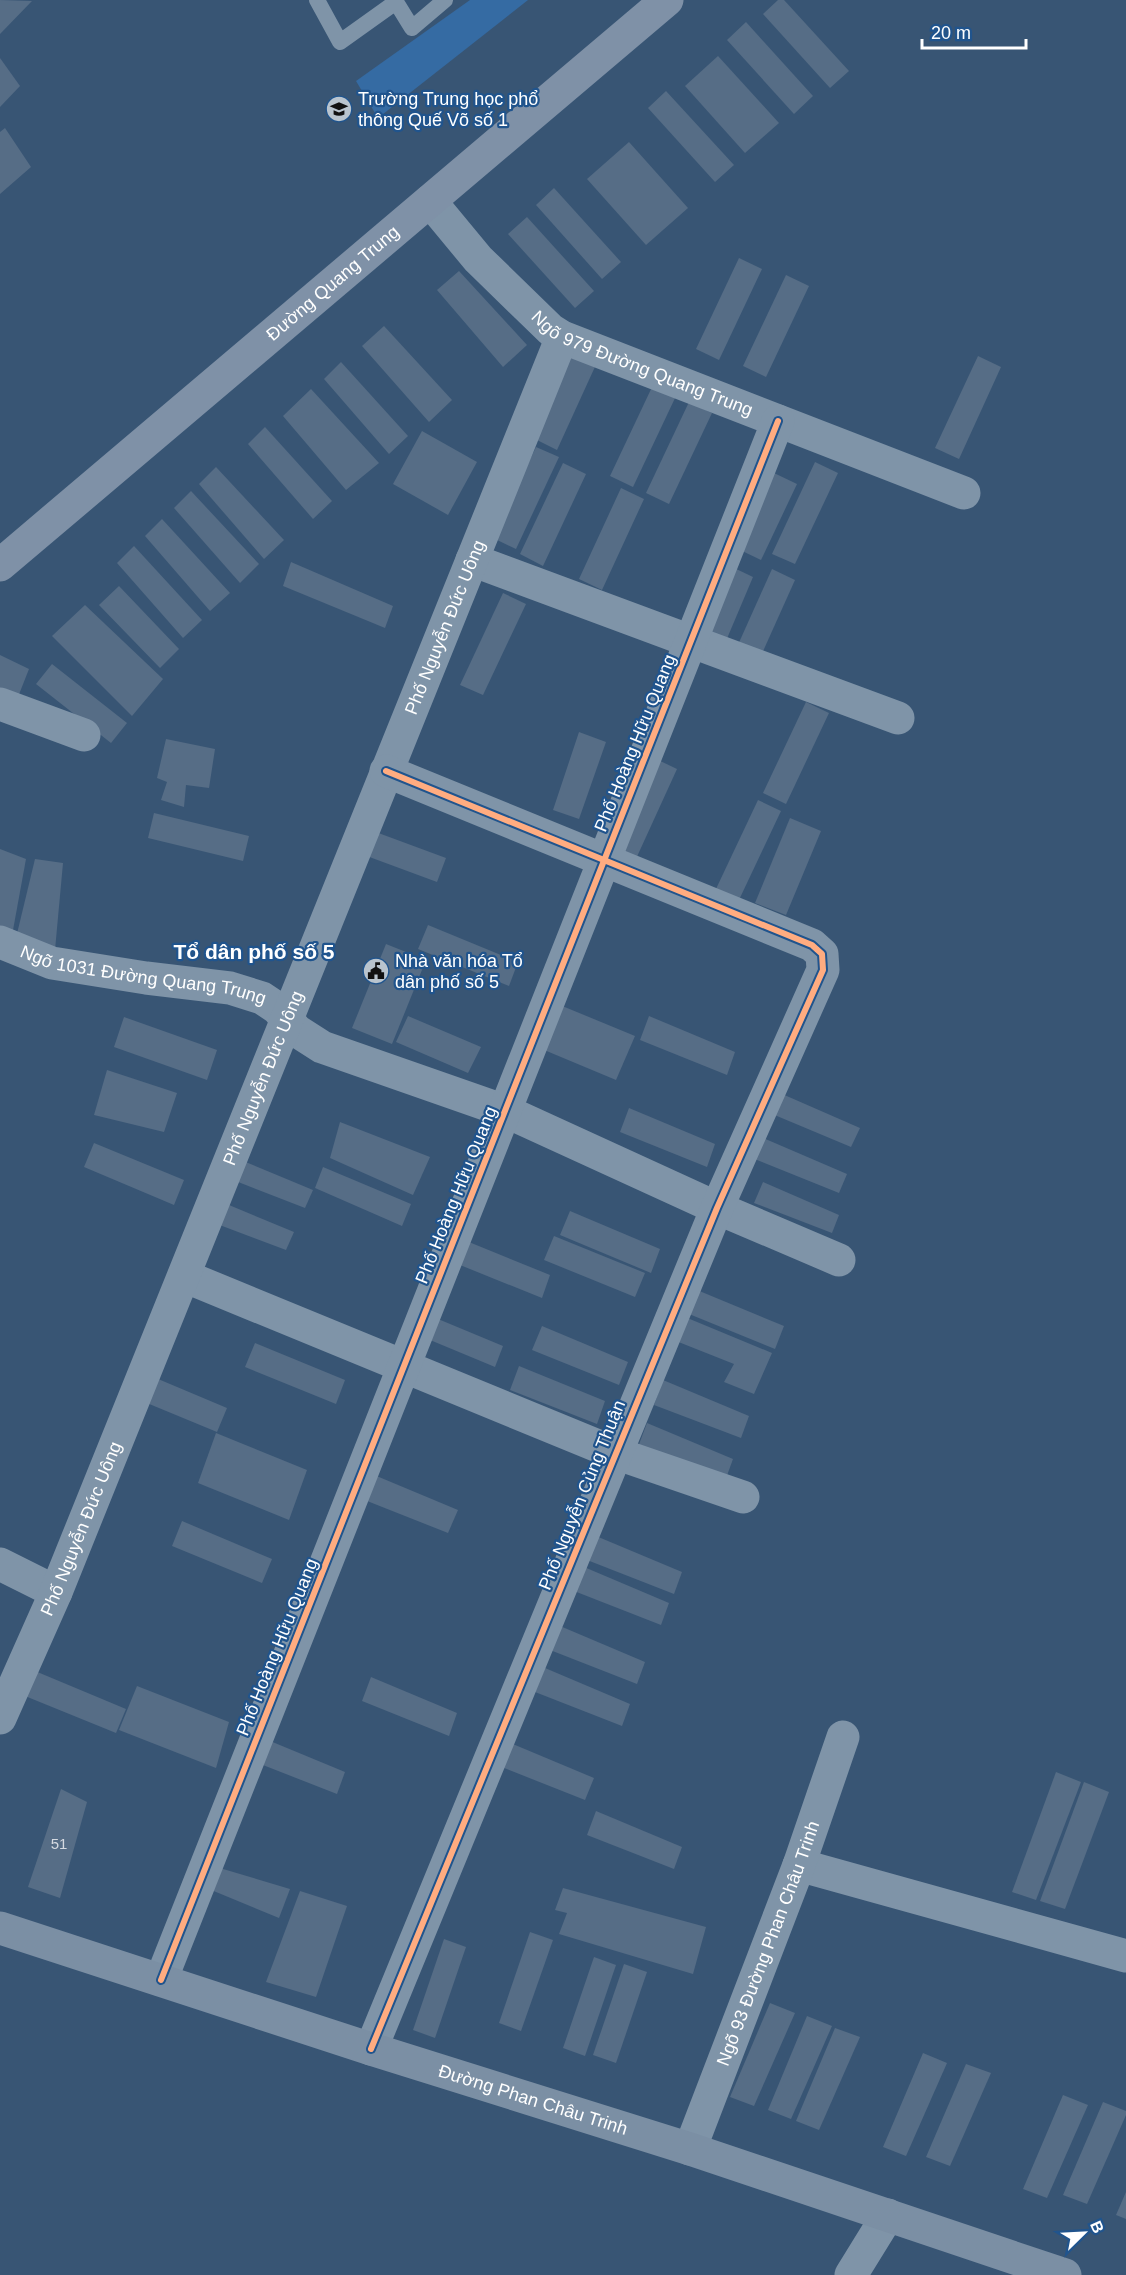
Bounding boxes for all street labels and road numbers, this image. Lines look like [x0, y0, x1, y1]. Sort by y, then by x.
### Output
street label: Đường Quang Trung [262, 222, 403, 345]
street label: Ngõ 979 Đường Quang Trung [527, 307, 756, 420]
street label: Phố Nguyễn Đức Uông [401, 537, 489, 717]
street label: Phố Hoàng Hữu Quang [590, 652, 680, 834]
street label: Ngõ 1031 Đường Quang Trung [17, 941, 269, 1009]
street label: Phố Nguyễn Đức Uông [219, 988, 307, 1168]
street label: Phố Hoàng Hữu Quang [411, 1104, 501, 1286]
street label: Phố Nguyễn Củng Thuận [534, 1397, 629, 1593]
street label: Phố Nguyễn Đức Uông [37, 1439, 126, 1619]
street label: Phố Hoàng Hữu Quang [232, 1556, 322, 1738]
street label: Ngõ 93 Đường Phan Châu Trinh [713, 1818, 823, 2069]
street label: Đường Phan Châu Trinh [436, 2061, 630, 2139]

